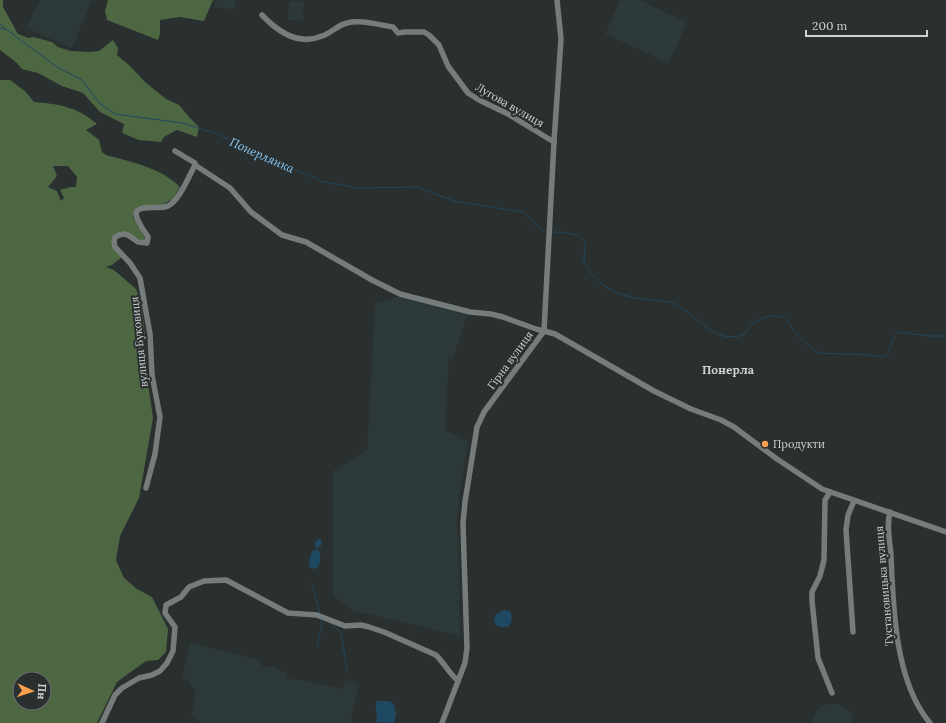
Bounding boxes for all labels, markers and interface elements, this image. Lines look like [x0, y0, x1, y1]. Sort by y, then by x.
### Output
scale bar [806, 12, 927, 38]
text: 200 m [812, 18, 848, 33]
street label: Лугова вулиця [473, 80, 547, 130]
water label: Понерлянка [227, 134, 297, 176]
street label: вулиця Буковиця [127, 296, 151, 388]
street label: Гірна вулиця [484, 328, 536, 392]
district label: Понерла [702, 362, 755, 377]
place label: Продукти [773, 437, 825, 451]
marker: Продукти [760, 439, 770, 449]
street label: Тустановицька вулиця [872, 526, 896, 646]
north arrow [12, 671, 52, 711]
text: Пн [35, 683, 49, 700]

